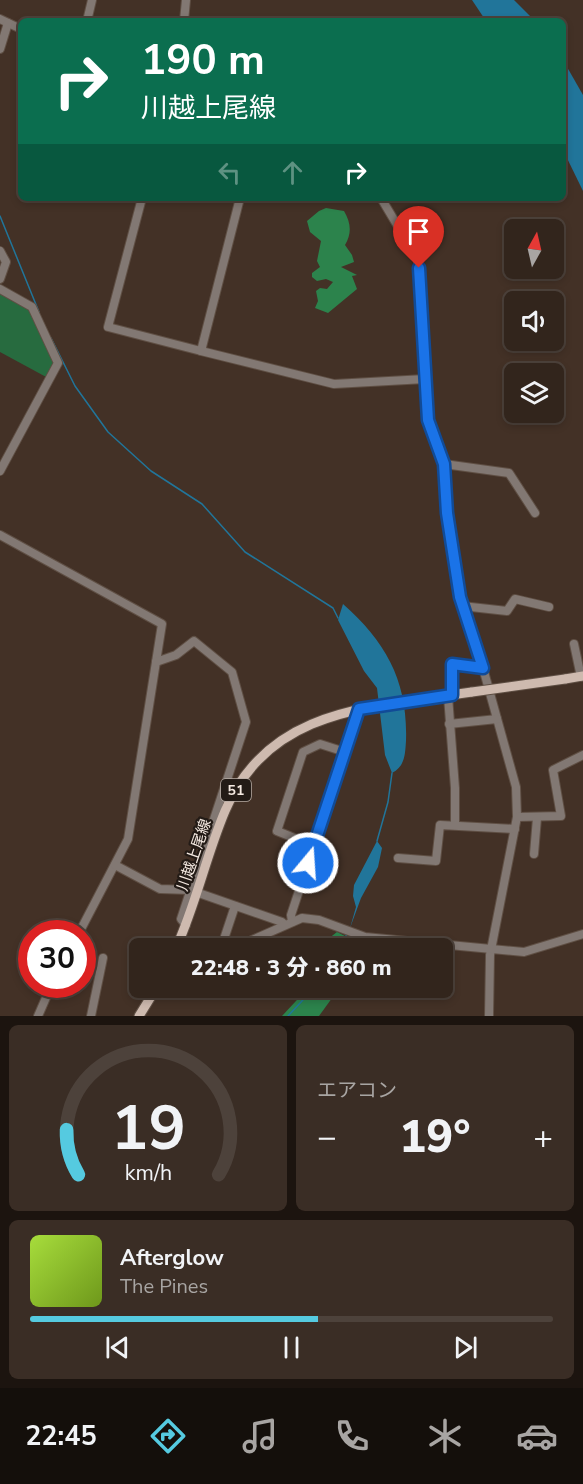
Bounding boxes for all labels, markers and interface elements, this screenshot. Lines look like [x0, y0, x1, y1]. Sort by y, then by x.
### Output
text: 190 m [141, 32, 265, 89]
icon: right [42, 42, 120, 120]
text: 川越上尾線 [141, 90, 276, 127]
icon: left [213, 156, 246, 189]
icon: ahead [276, 156, 309, 189]
icon: right [339, 156, 372, 189]
pin [393, 206, 444, 268]
icon: arrive [402, 215, 435, 248]
north arrow [504, 219, 564, 279]
map controls [504, 219, 564, 423]
button: sound [504, 291, 564, 351]
button: layers [504, 363, 564, 423]
road number: 51 [221, 779, 251, 801]
street label: 川越上尾線 [172, 816, 216, 894]
position arrow [276, 831, 340, 895]
speed limit sign: 30 [18, 920, 96, 998]
text: 22:48 · 3 分 · 860 m [190, 953, 392, 983]
text: エアコン [317, 1077, 397, 1104]
text: 19 [111, 1086, 185, 1171]
text: 19° [399, 1107, 471, 1168]
text: − [317, 1115, 337, 1160]
text: + [533, 1115, 553, 1160]
text: km/h [124, 1158, 172, 1188]
text: Afterglow [120, 1243, 224, 1273]
text: The Pines [120, 1273, 208, 1300]
icon: previous [101, 1331, 134, 1364]
icon: pause [275, 1331, 308, 1364]
icon: next [449, 1331, 482, 1364]
icon: directions [147, 1415, 189, 1457]
icon: music [239, 1415, 281, 1457]
icon: phone [331, 1415, 373, 1457]
icon: climate [424, 1415, 466, 1457]
icon: car [516, 1415, 558, 1457]
text: 22:45 [25, 1418, 97, 1455]

